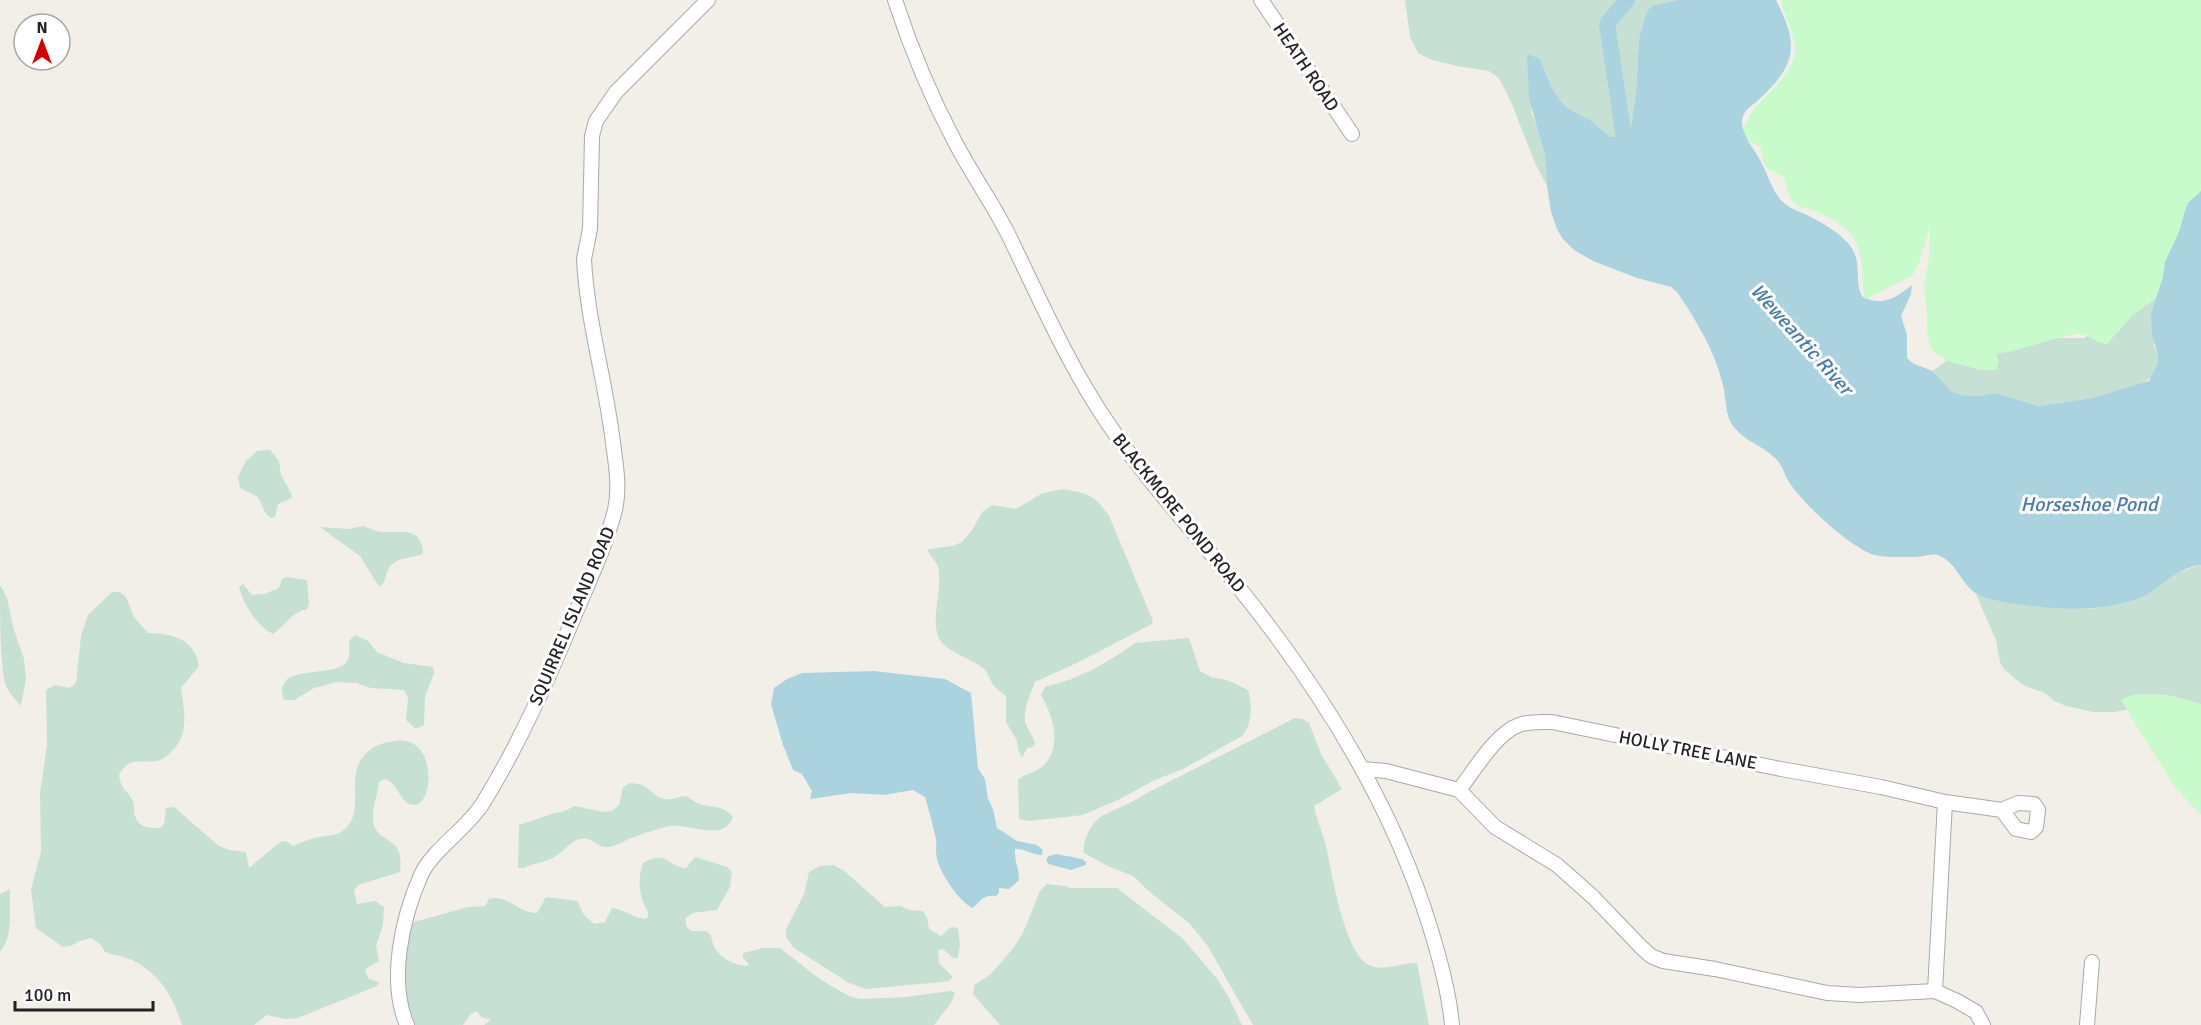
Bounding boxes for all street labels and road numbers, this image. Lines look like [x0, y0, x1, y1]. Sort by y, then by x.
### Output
street label: HEATH ROAD [1268, 19, 1344, 115]
street label: BLACKMORE POND ROAD [1108, 429, 1250, 597]
street label: SQUIRREL ISLAND ROAD [524, 523, 620, 709]
street label: HOLLY TREE LANE [1617, 726, 1759, 774]

